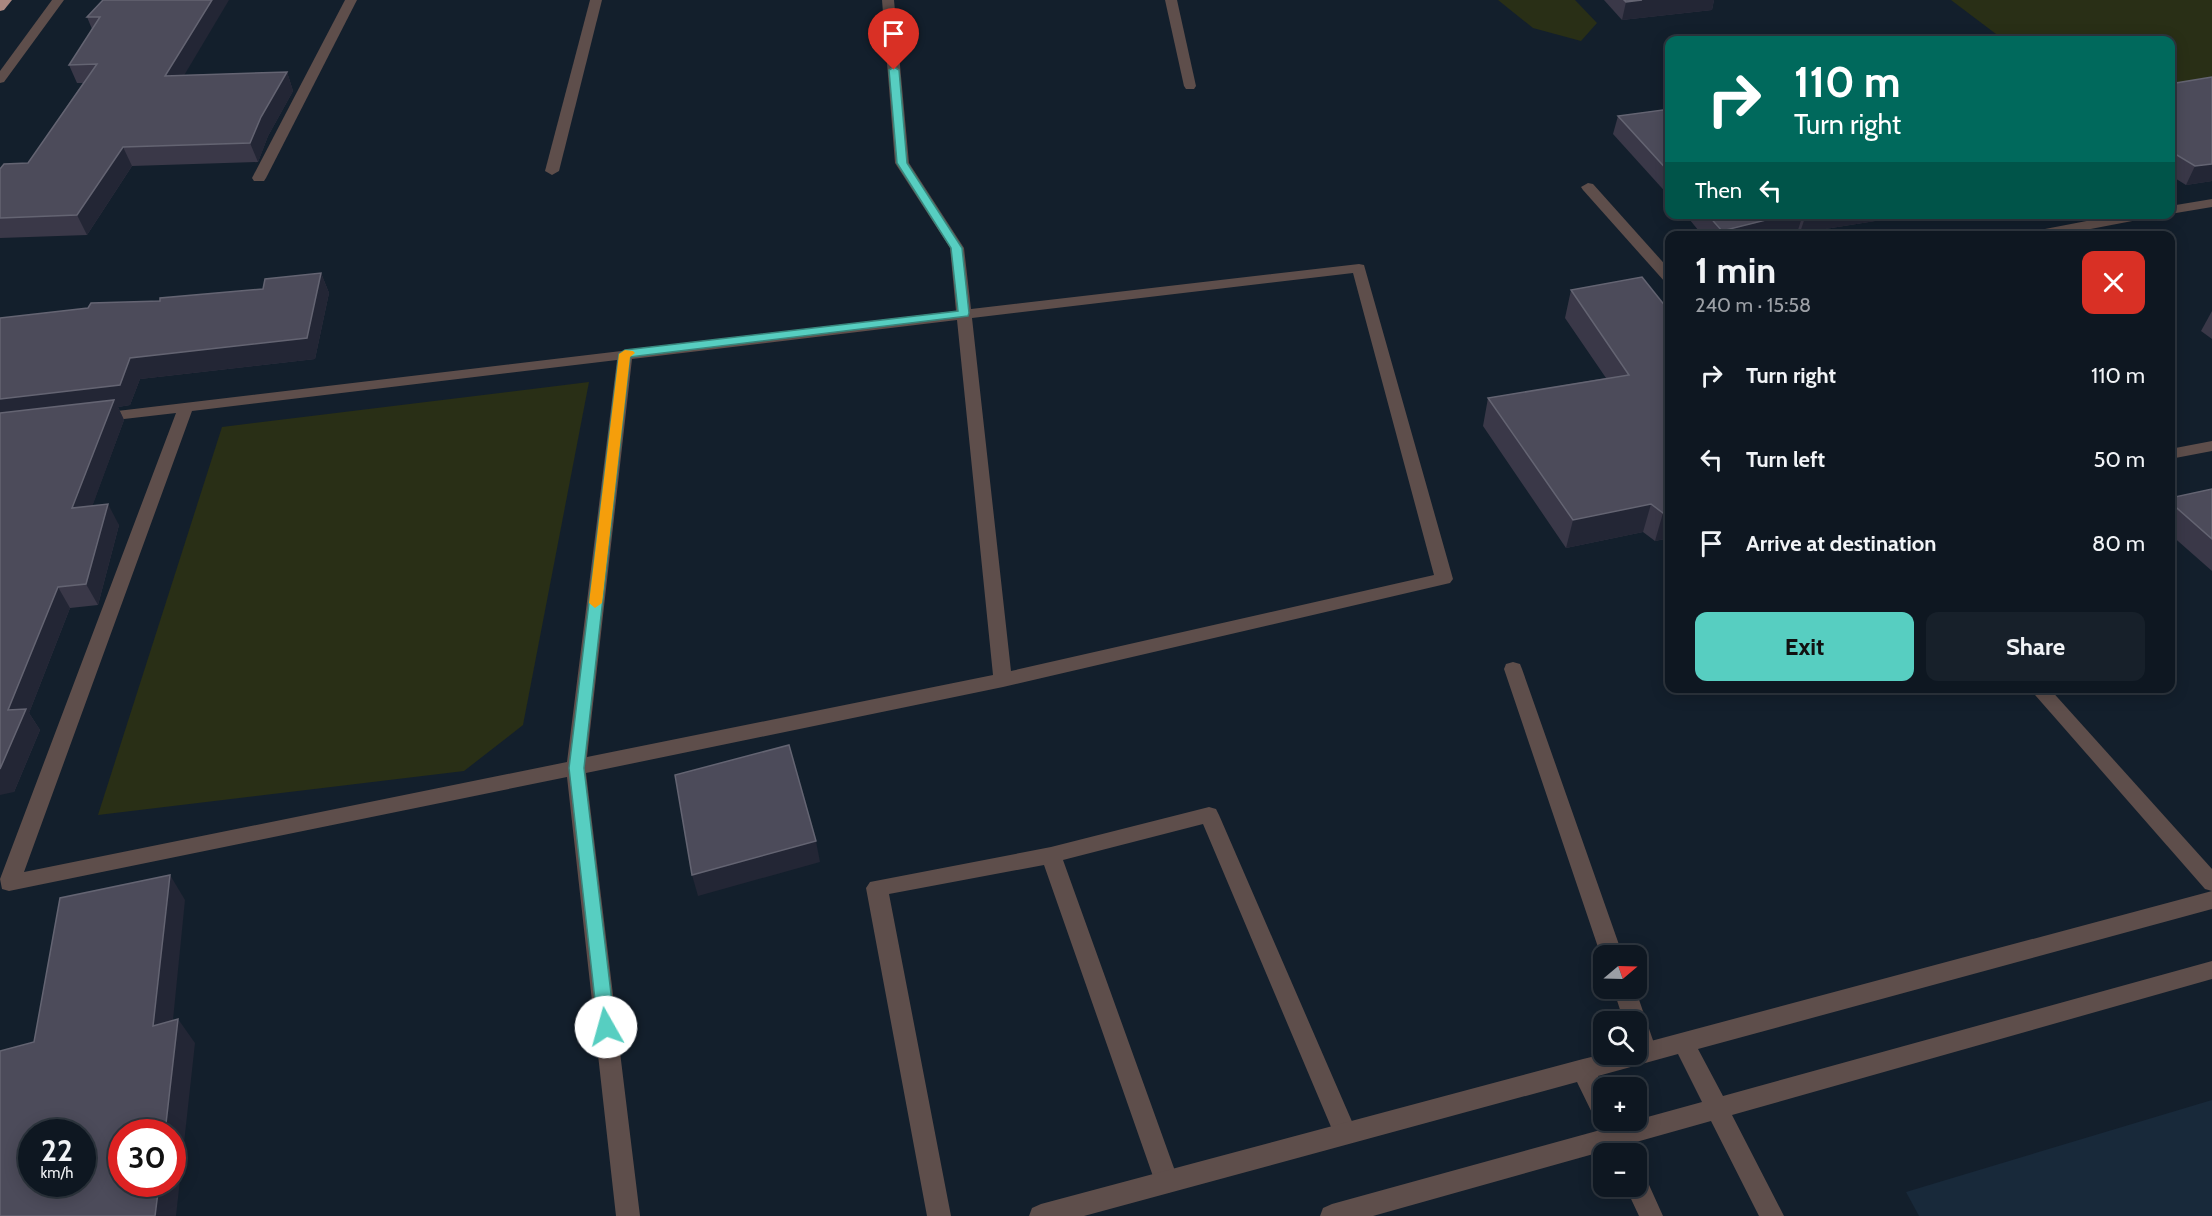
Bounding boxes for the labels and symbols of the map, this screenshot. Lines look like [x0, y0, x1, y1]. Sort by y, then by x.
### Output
pin [868, 8, 919, 70]
north arrow [1593, 945, 1647, 999]
position arrow [574, 995, 638, 1059]
speed limit sign: 30 [108, 1119, 186, 1197]

